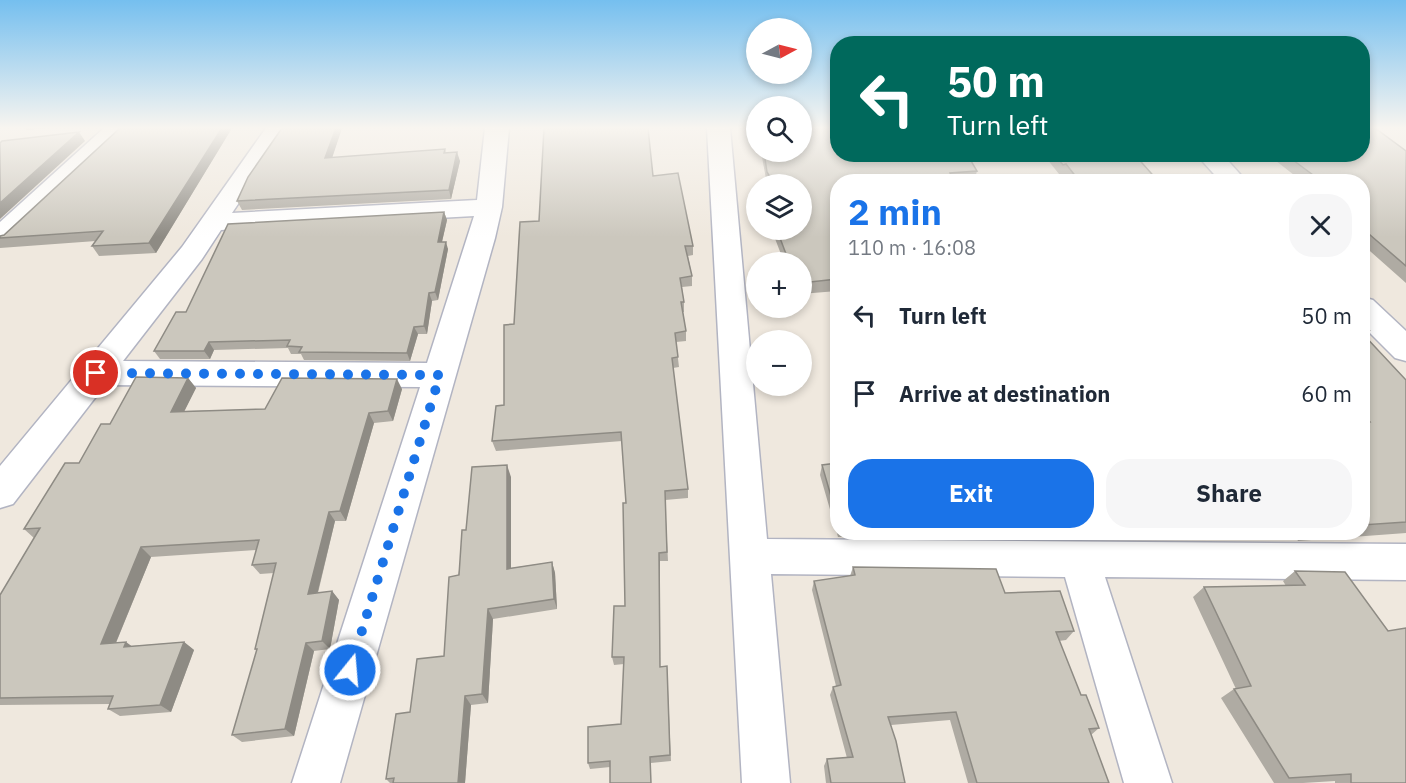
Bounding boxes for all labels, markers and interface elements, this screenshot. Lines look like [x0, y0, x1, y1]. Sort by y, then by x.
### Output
north arrow [746, 18, 812, 84]
map controls [746, 18, 812, 396]
text: 50 m [947, 54, 1045, 109]
icon: left [848, 60, 926, 138]
button: search [746, 96, 812, 162]
text: Turn left [947, 107, 1048, 142]
button: layers [746, 174, 812, 240]
text: 2 min [848, 188, 942, 235]
button: close [1289, 194, 1352, 257]
text: 110 m · 16:08 [848, 234, 976, 261]
button: + [746, 252, 812, 318]
icon: left [848, 299, 881, 332]
text: Turn left [899, 301, 987, 330]
text: 50 m [1301, 301, 1352, 330]
button: − [746, 330, 812, 396]
pin [70, 347, 121, 398]
icon: arrive [79, 356, 112, 389]
icon: arrive [848, 377, 881, 410]
text: Arrive at destination [899, 379, 1110, 408]
text: 60 m [1301, 379, 1352, 408]
button: Exit [848, 459, 1094, 528]
button: Share [1106, 459, 1352, 528]
position arrow [318, 638, 382, 702]

